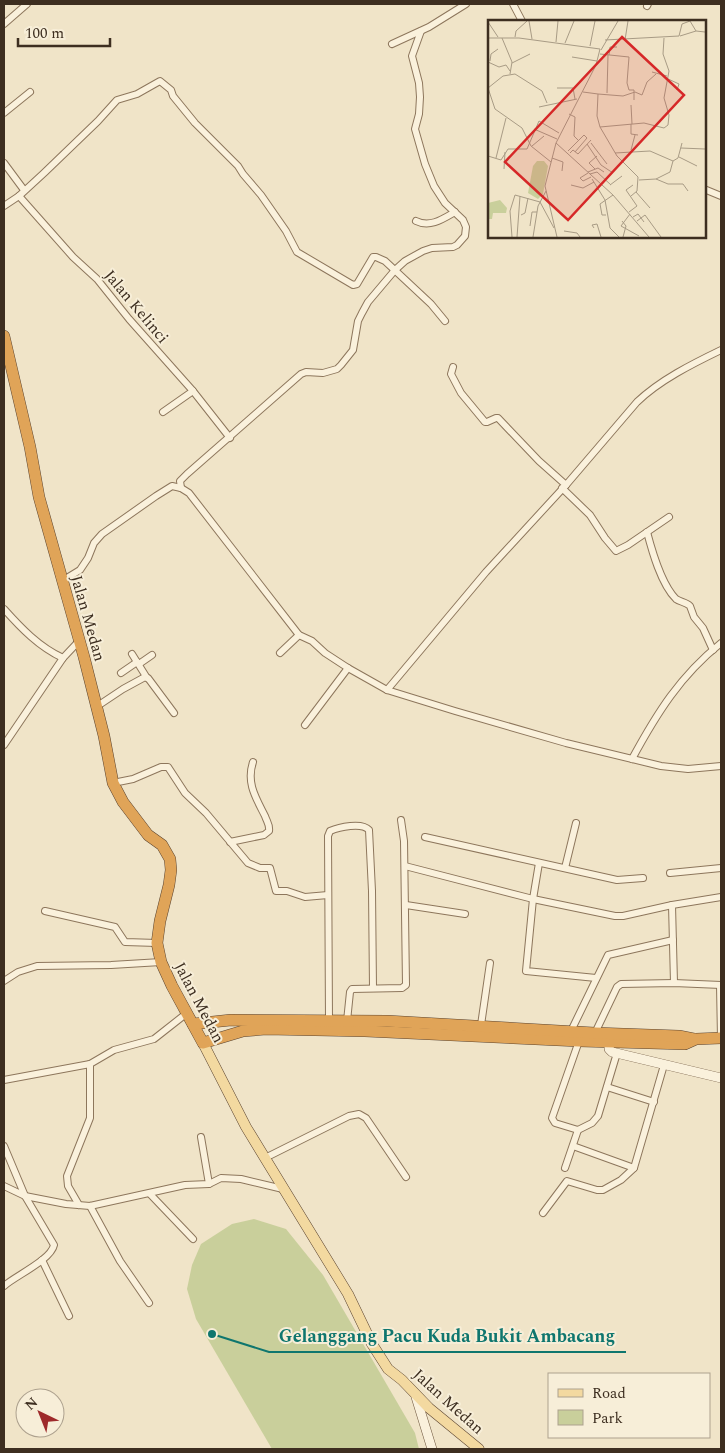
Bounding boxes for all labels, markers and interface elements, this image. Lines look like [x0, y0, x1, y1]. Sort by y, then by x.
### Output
scale bar [18, 15, 110, 47]
inset map [488, 20, 705, 238]
text: 100 m [25, 22, 64, 45]
street label: Jalan Kelinci [98, 264, 174, 349]
street label: Jalan Medan [64, 572, 112, 664]
street label: Jalan Medan [168, 958, 230, 1047]
callout: Gelanggang Pacu Kuda Bukit Ambacang [269, 1319, 626, 1352]
text: Gelanggang Pacu Kuda Bukit Ambacang [279, 1323, 615, 1350]
street label: Jalan Medan [407, 1363, 489, 1440]
legend [548, 1373, 710, 1438]
text: Road [592, 1382, 626, 1405]
north arrow [15, 1388, 65, 1438]
text: N [20, 1392, 43, 1415]
text: Park [592, 1407, 623, 1430]

